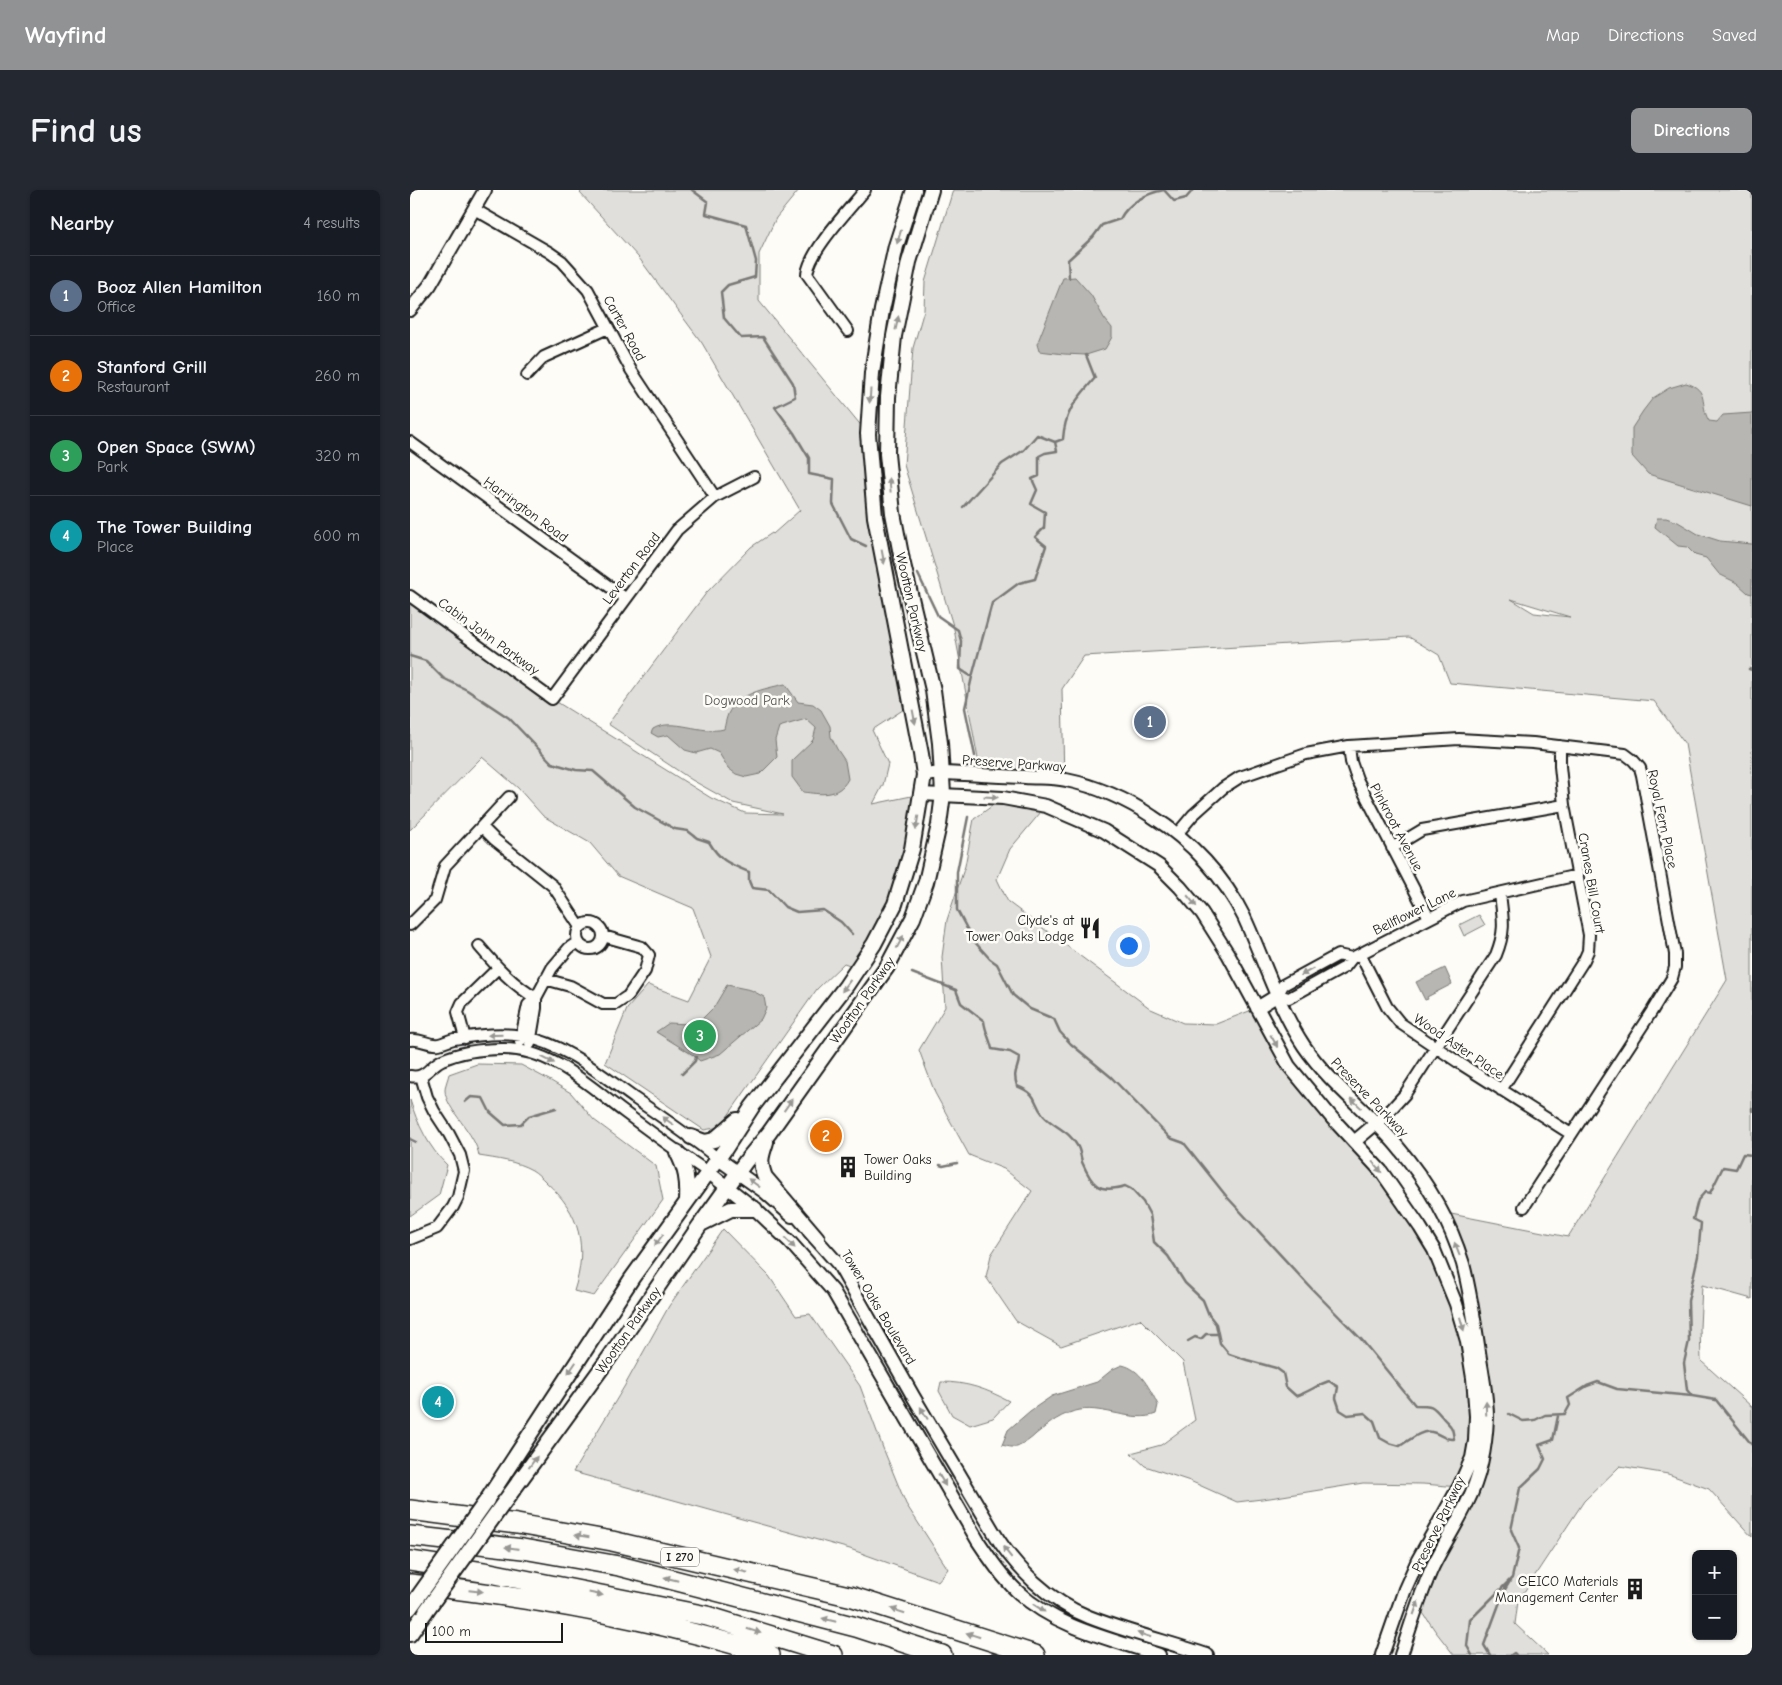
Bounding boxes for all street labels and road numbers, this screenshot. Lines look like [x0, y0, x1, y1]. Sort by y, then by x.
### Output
street label: Carter Road [600, 292, 650, 364]
street label: Harrington Road [480, 473, 571, 546]
street label: Leverton Road [599, 529, 664, 608]
street label: Wootton Parkway [892, 550, 931, 654]
street label: Cabin John Parkway [435, 594, 543, 679]
street label: Preserve Parkway [961, 751, 1067, 776]
street label: Royal Fern Place [1644, 768, 1681, 870]
street label: Pinkroot Avenue [1366, 780, 1427, 874]
street label: Cranes Bill Court [1574, 832, 1609, 936]
street label: Bellflower Lane [1370, 884, 1458, 939]
street label: Wootton Parkway [826, 953, 899, 1047]
street label: Wood Aster Place [1410, 1010, 1507, 1083]
street label: Preserve Parkway [1327, 1054, 1412, 1141]
street label: Tower Oaks Boulevard [838, 1247, 920, 1368]
street label: Wootton Parkway [592, 1283, 665, 1377]
street label: Preserve Parkway [1408, 1473, 1469, 1575]
road number: I 270 [661, 1548, 699, 1566]

